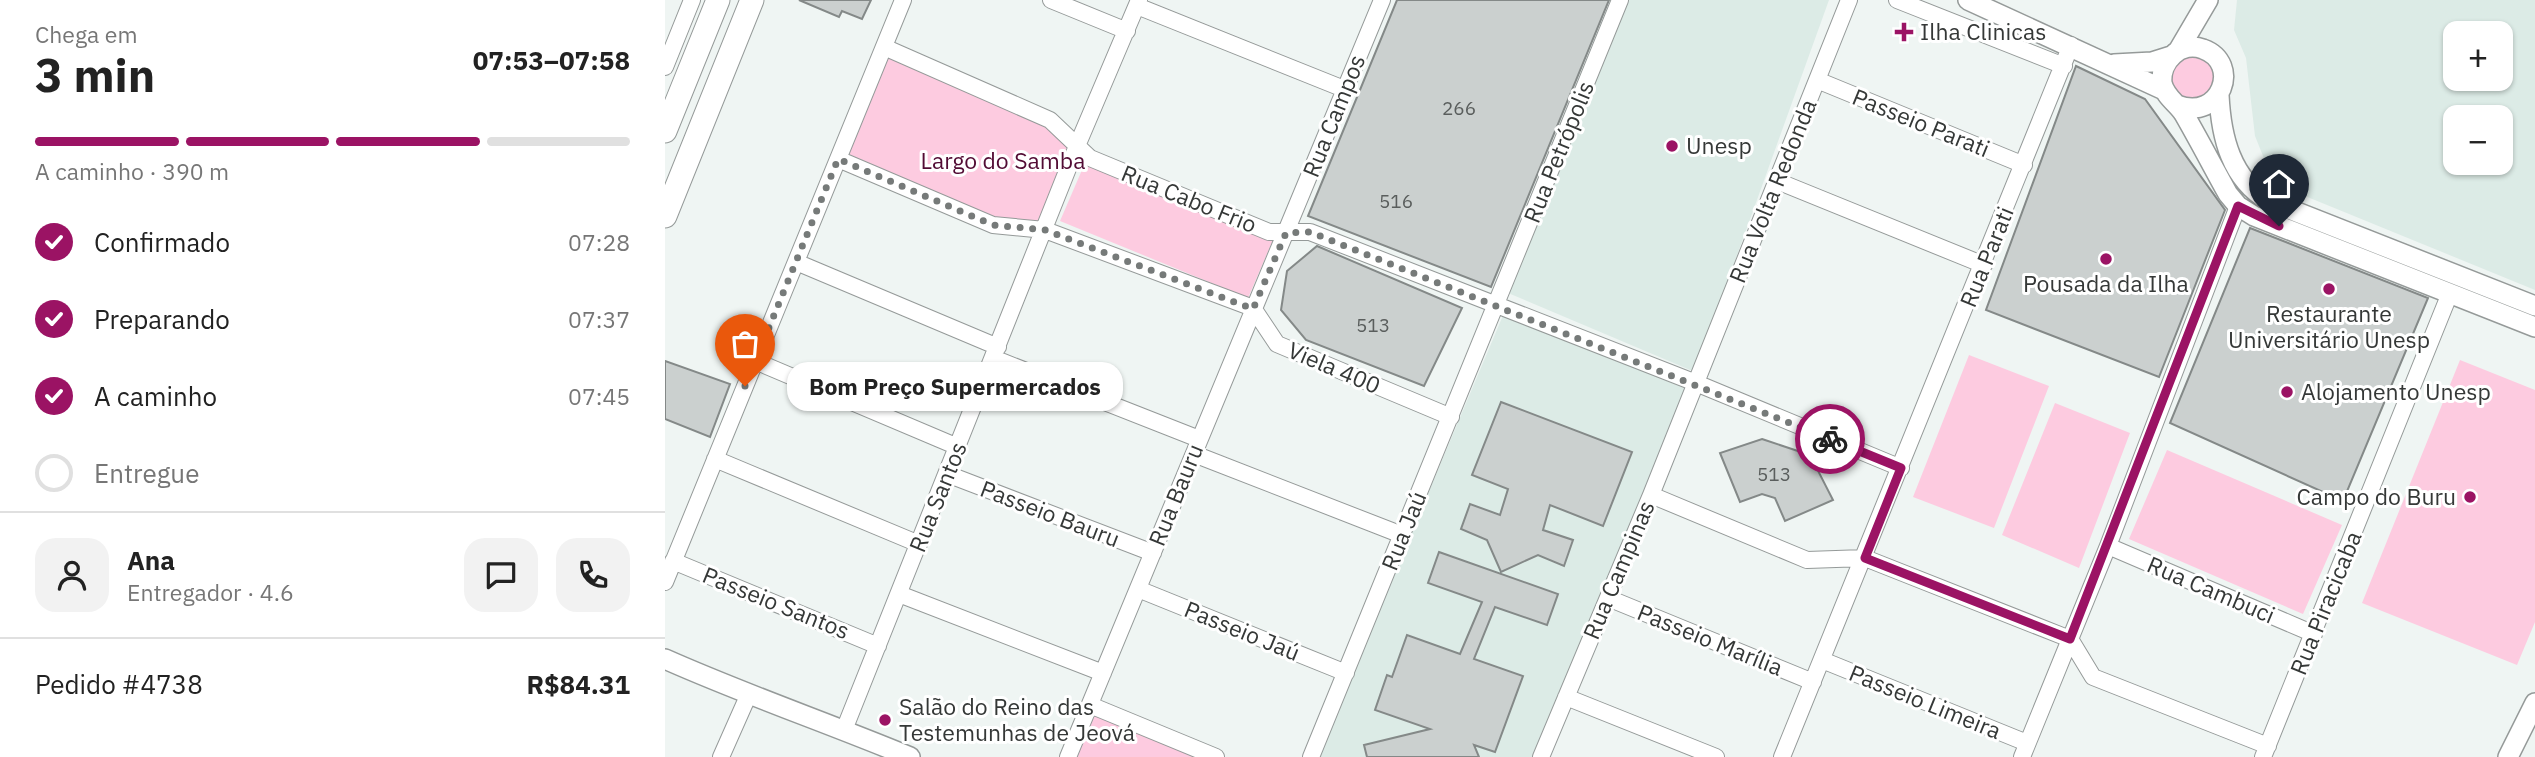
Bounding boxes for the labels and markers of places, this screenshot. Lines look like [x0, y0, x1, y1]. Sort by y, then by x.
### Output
place label: Ilha Clinicas [1920, 16, 2046, 46]
marker: Ilha Clinicas [1894, 22, 1914, 42]
place label: Unesp [1686, 130, 1752, 160]
marker: Unesp [1664, 138, 1680, 154]
pin [2249, 154, 2309, 226]
marker: Pousada da Ilha [2098, 251, 2114, 267]
place label: Pousada da Ilha [2023, 268, 2189, 298]
marker: Restaurante Universitário Unesp [2321, 281, 2337, 297]
place label: Restaurante Universitário Unesp [2228, 298, 2430, 354]
pin [715, 314, 775, 386]
callout: Bom Preço Supermercados [787, 362, 1123, 410]
place label: Alojamento Unesp [2301, 376, 2491, 406]
marker: Alojamento Unesp [2279, 384, 2295, 400]
place label: Campo do Buru [2296, 481, 2456, 511]
marker: Campo do Buru [2462, 489, 2478, 505]
place label: Salão do Reino das Testemunhas de Jeová [899, 691, 1135, 747]
marker: Salão do Reino das Testemunhas de Jeová [877, 712, 893, 728]

